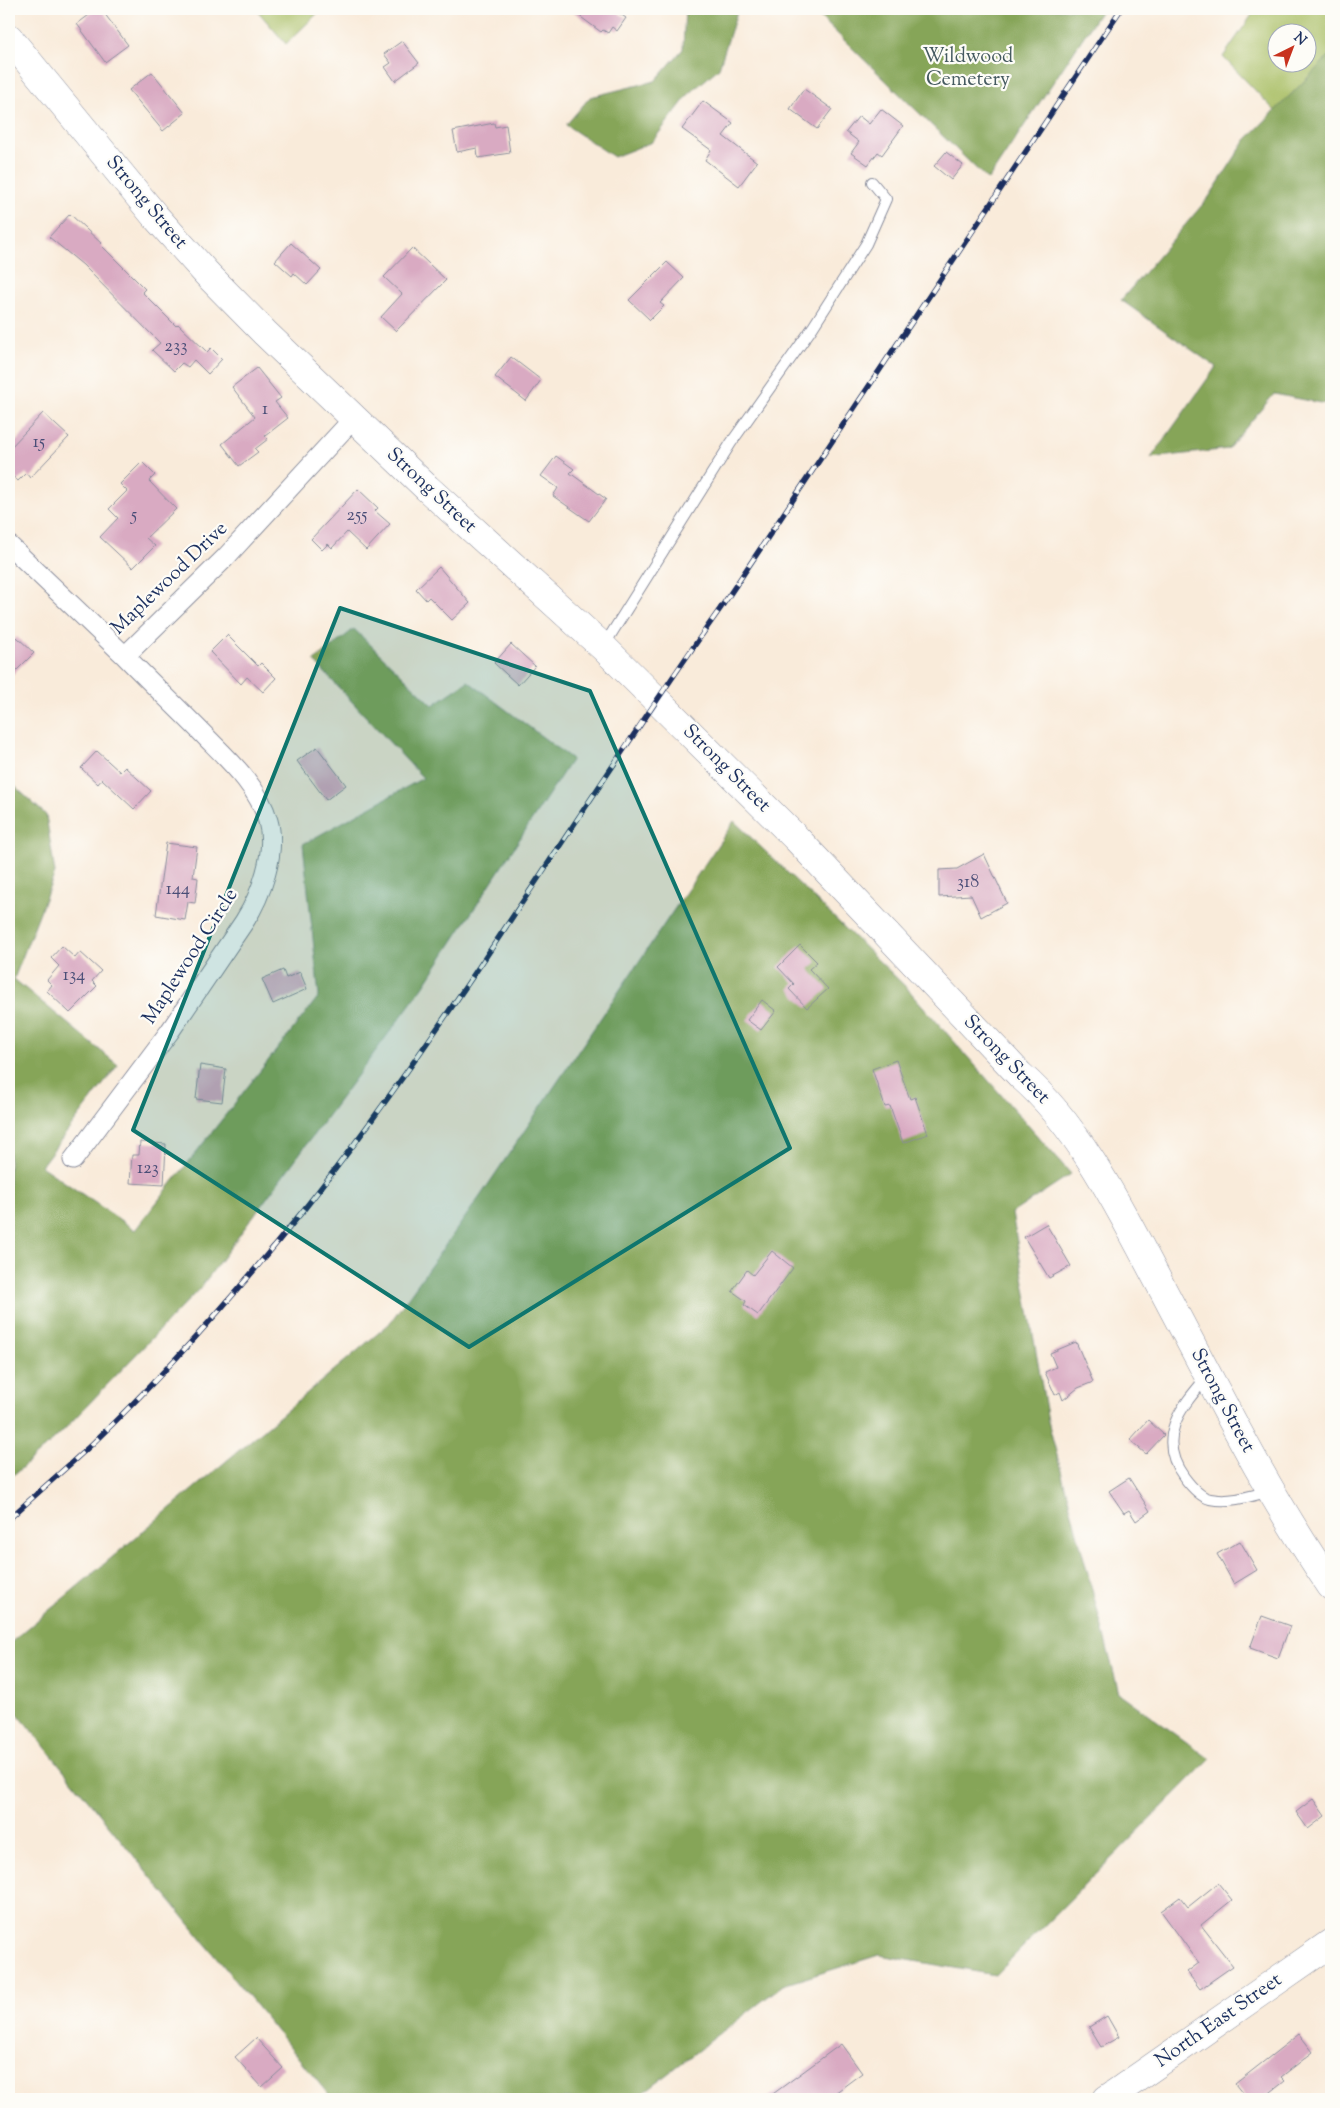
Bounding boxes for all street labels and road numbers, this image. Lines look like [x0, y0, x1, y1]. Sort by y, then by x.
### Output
street label: Strong Street [98, 150, 194, 256]
street label: Strong Street [379, 441, 483, 541]
street label: Maplewood Drive [105, 516, 235, 642]
street label: Strong Street [675, 718, 777, 820]
street label: Maplewood Circle [136, 883, 246, 1031]
street label: Strong Street [956, 1009, 1056, 1111]
street label: Strong Street [1182, 1344, 1262, 1458]
street label: North East Street [1150, 1966, 1288, 2076]

